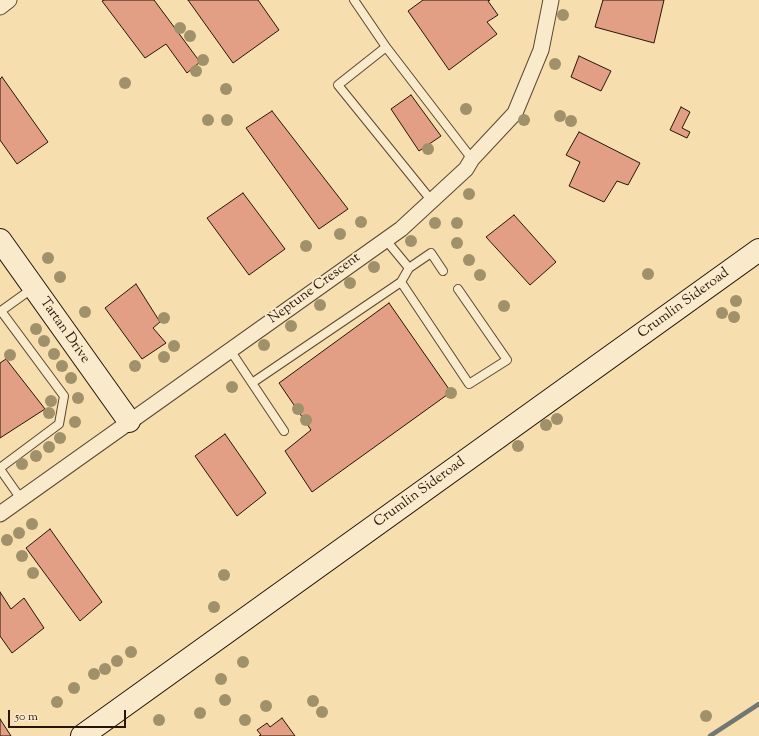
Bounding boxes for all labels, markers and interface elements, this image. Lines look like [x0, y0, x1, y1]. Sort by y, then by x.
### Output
street label: Neptune Crescent [266, 250, 364, 328]
street label: Crumlin Sideroad [635, 265, 733, 343]
street label: Tartan Drive [35, 295, 93, 367]
street label: Crumlin Sideroad [371, 454, 469, 532]
scale bar [10, 702, 128, 728]
text: 50 m [15, 708, 38, 726]

